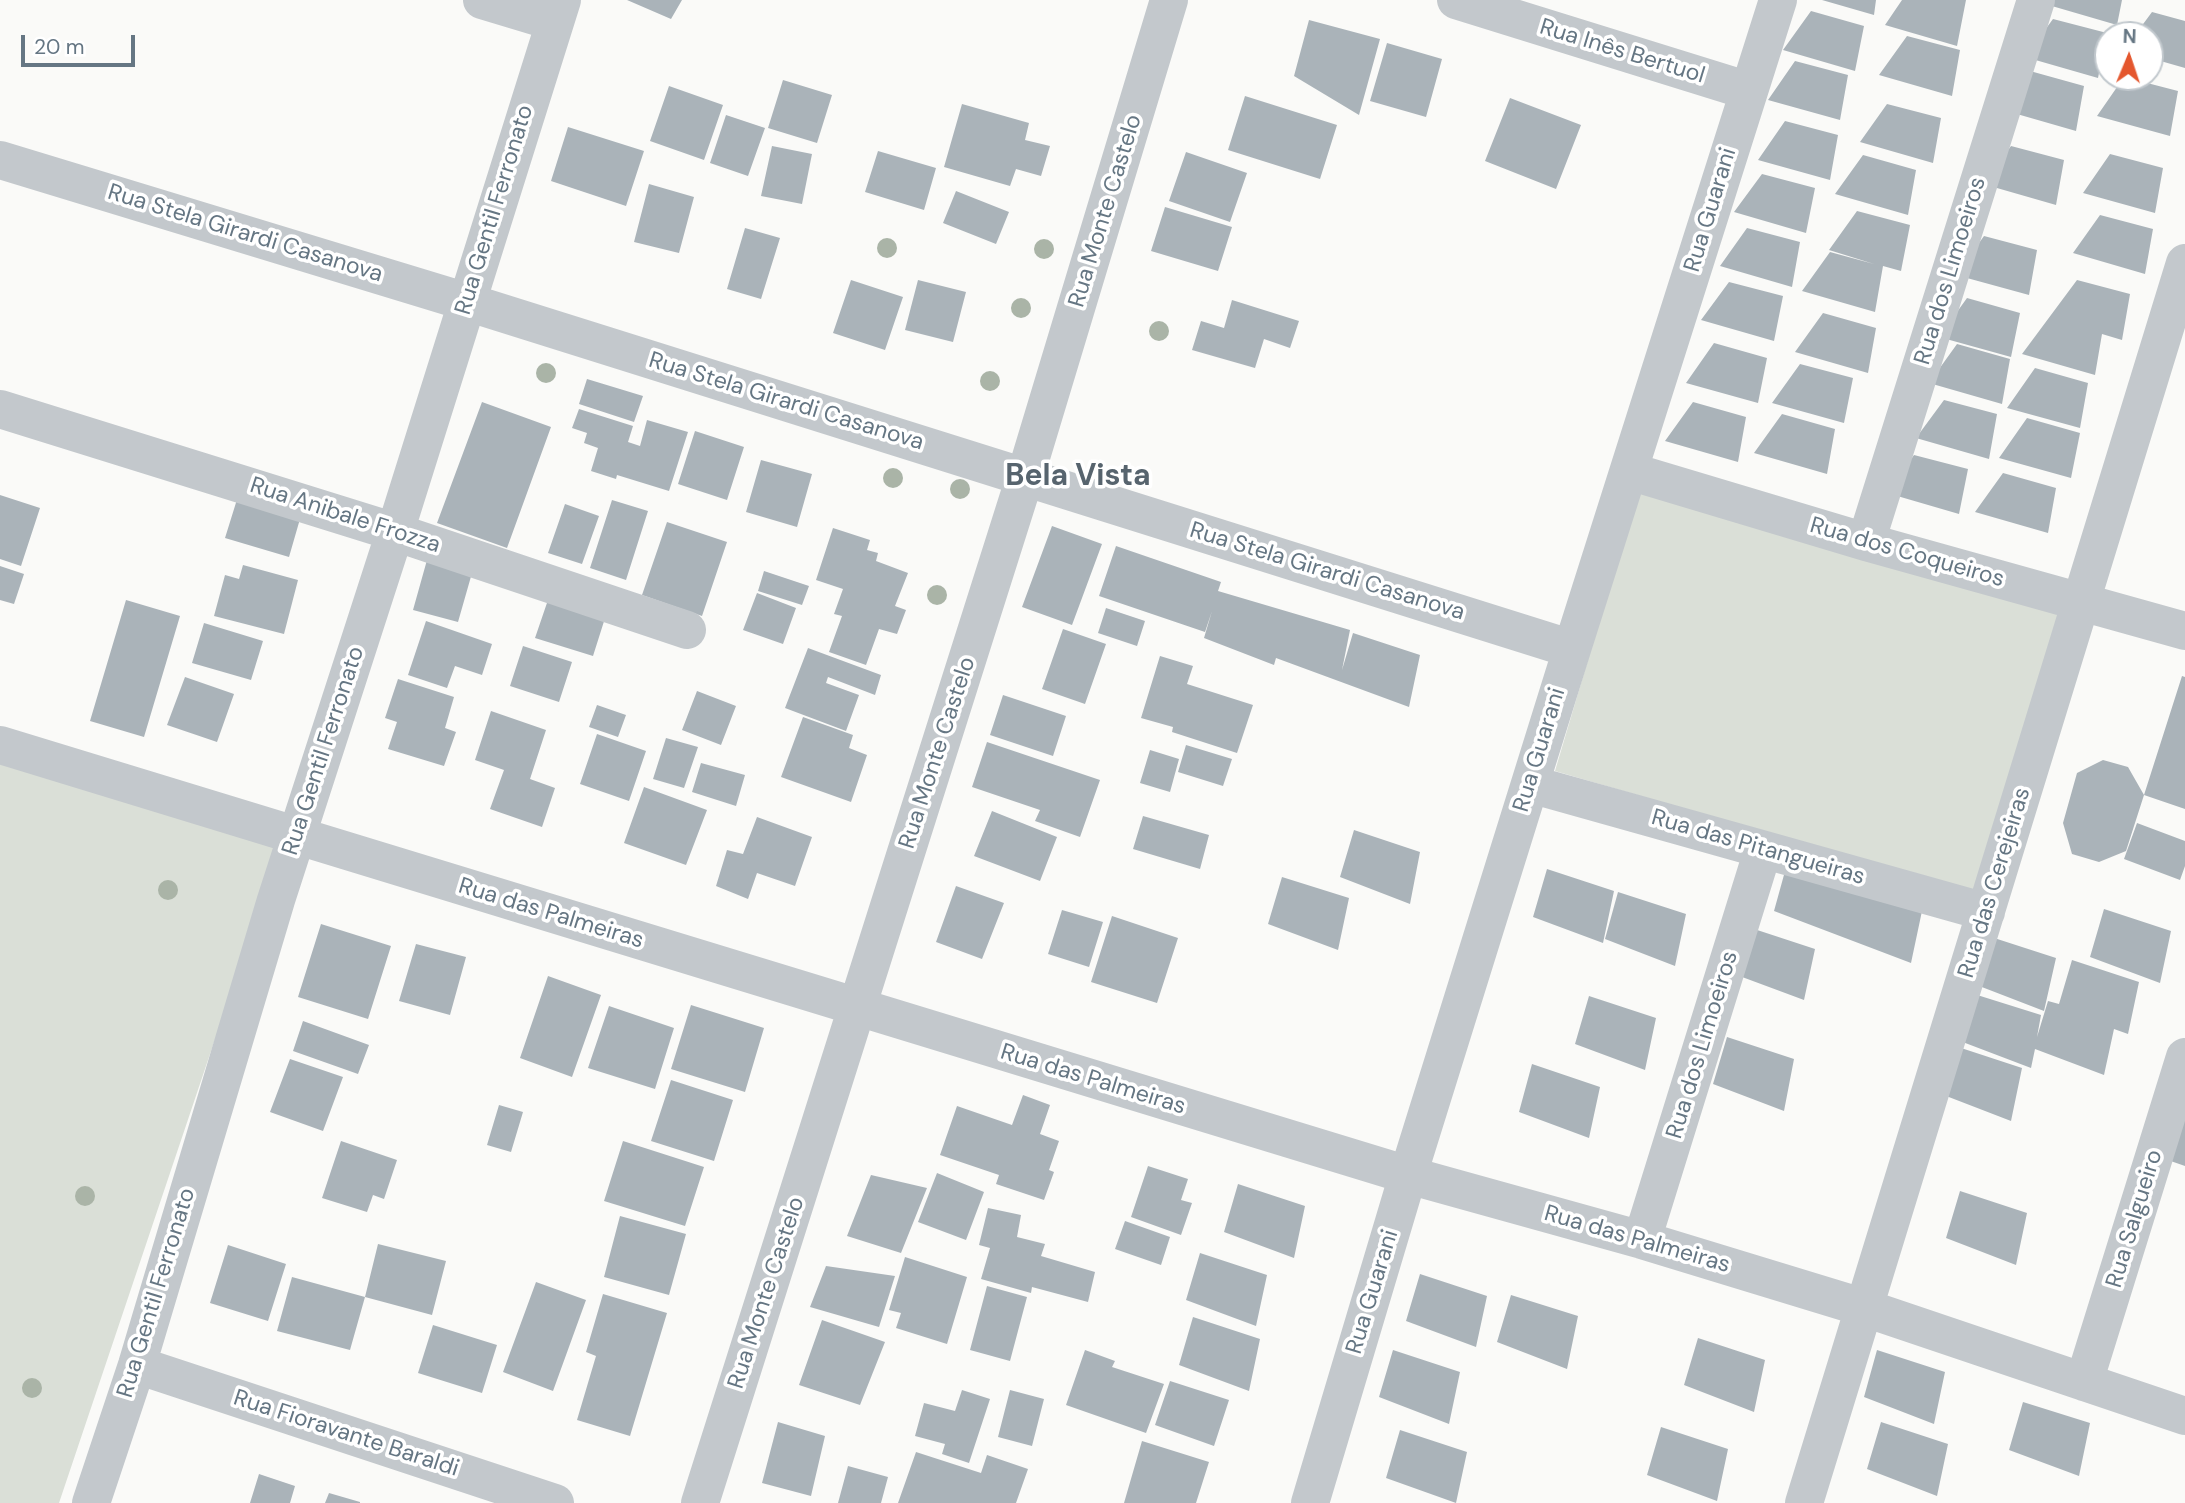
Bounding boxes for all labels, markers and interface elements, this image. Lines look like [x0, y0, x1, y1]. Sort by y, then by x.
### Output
street label: Rua Inês Bertuol [1536, 14, 1708, 90]
scale bar [24, 21, 138, 65]
north arrow [2094, 21, 2164, 91]
text: N [2122, 24, 2137, 49]
text: 20 m [34, 33, 85, 61]
street label: Rua Gentil Ferronato [450, 102, 540, 318]
street label: Rua Monte Castelo [1064, 111, 1148, 311]
street label: Rua Guarani [1679, 145, 1743, 275]
street label: Rua dos Limoeiros [1909, 174, 1993, 368]
street label: Rua Stela Girardi Casanova [104, 179, 386, 289]
street label: Rua Stela Girardi Casanova [645, 347, 927, 457]
district label: Bela Vista [1005, 459, 1151, 495]
street label: Rua Anibale Frozza [246, 472, 444, 560]
street label: Rua dos Coqueiros [1807, 512, 2007, 594]
street label: Rua Stela Girardi Casanova [1186, 517, 1468, 627]
street label: Rua Gentil Ferronato [277, 643, 371, 859]
street label: Rua Monte Castelo [894, 654, 982, 852]
street label: Rua Guarani [1508, 685, 1572, 815]
street label: Rua das Cerejeiras [1953, 785, 2037, 981]
street label: Rua das Pitangueiras [1648, 804, 1868, 892]
street label: Rua das Palmeiras [455, 873, 647, 955]
street label: Rua dos Limoeiros [1661, 948, 1745, 1142]
street label: Rua das Palmeiras [997, 1039, 1189, 1121]
street label: Rua Salgueiro [2101, 1147, 2169, 1291]
street label: Rua Gentil Ferronato [112, 1185, 202, 1401]
street label: Rua Monte Castelo [723, 1194, 811, 1392]
street label: Rua das Palmeiras [1541, 1200, 1733, 1280]
street label: Rua Guarani [1341, 1227, 1405, 1357]
street label: Rua Fioravante Baraldi [230, 1385, 462, 1483]

